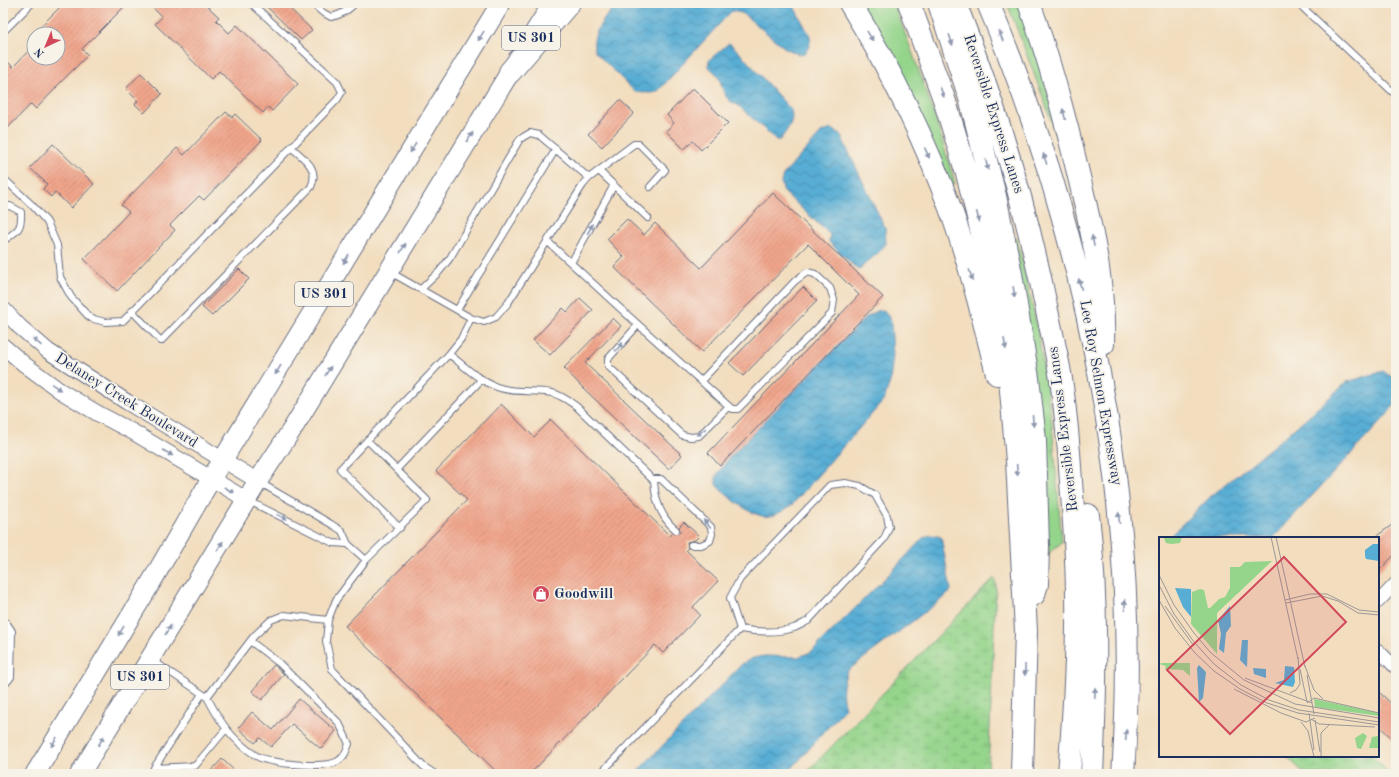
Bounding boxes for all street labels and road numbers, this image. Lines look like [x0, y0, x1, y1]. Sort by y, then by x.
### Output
road number: US 301 [502, 26, 560, 50]
street label: Reversible Express Lanes [960, 33, 1026, 195]
road number: US 301 [295, 282, 353, 306]
street label: Lee Roy Selmon Expressway [1076, 299, 1124, 487]
street label: Reversible Express Lanes [1046, 345, 1082, 513]
street label: Delaney Creek Boulevard [52, 351, 200, 451]
road number: US 301 [111, 665, 169, 689]

